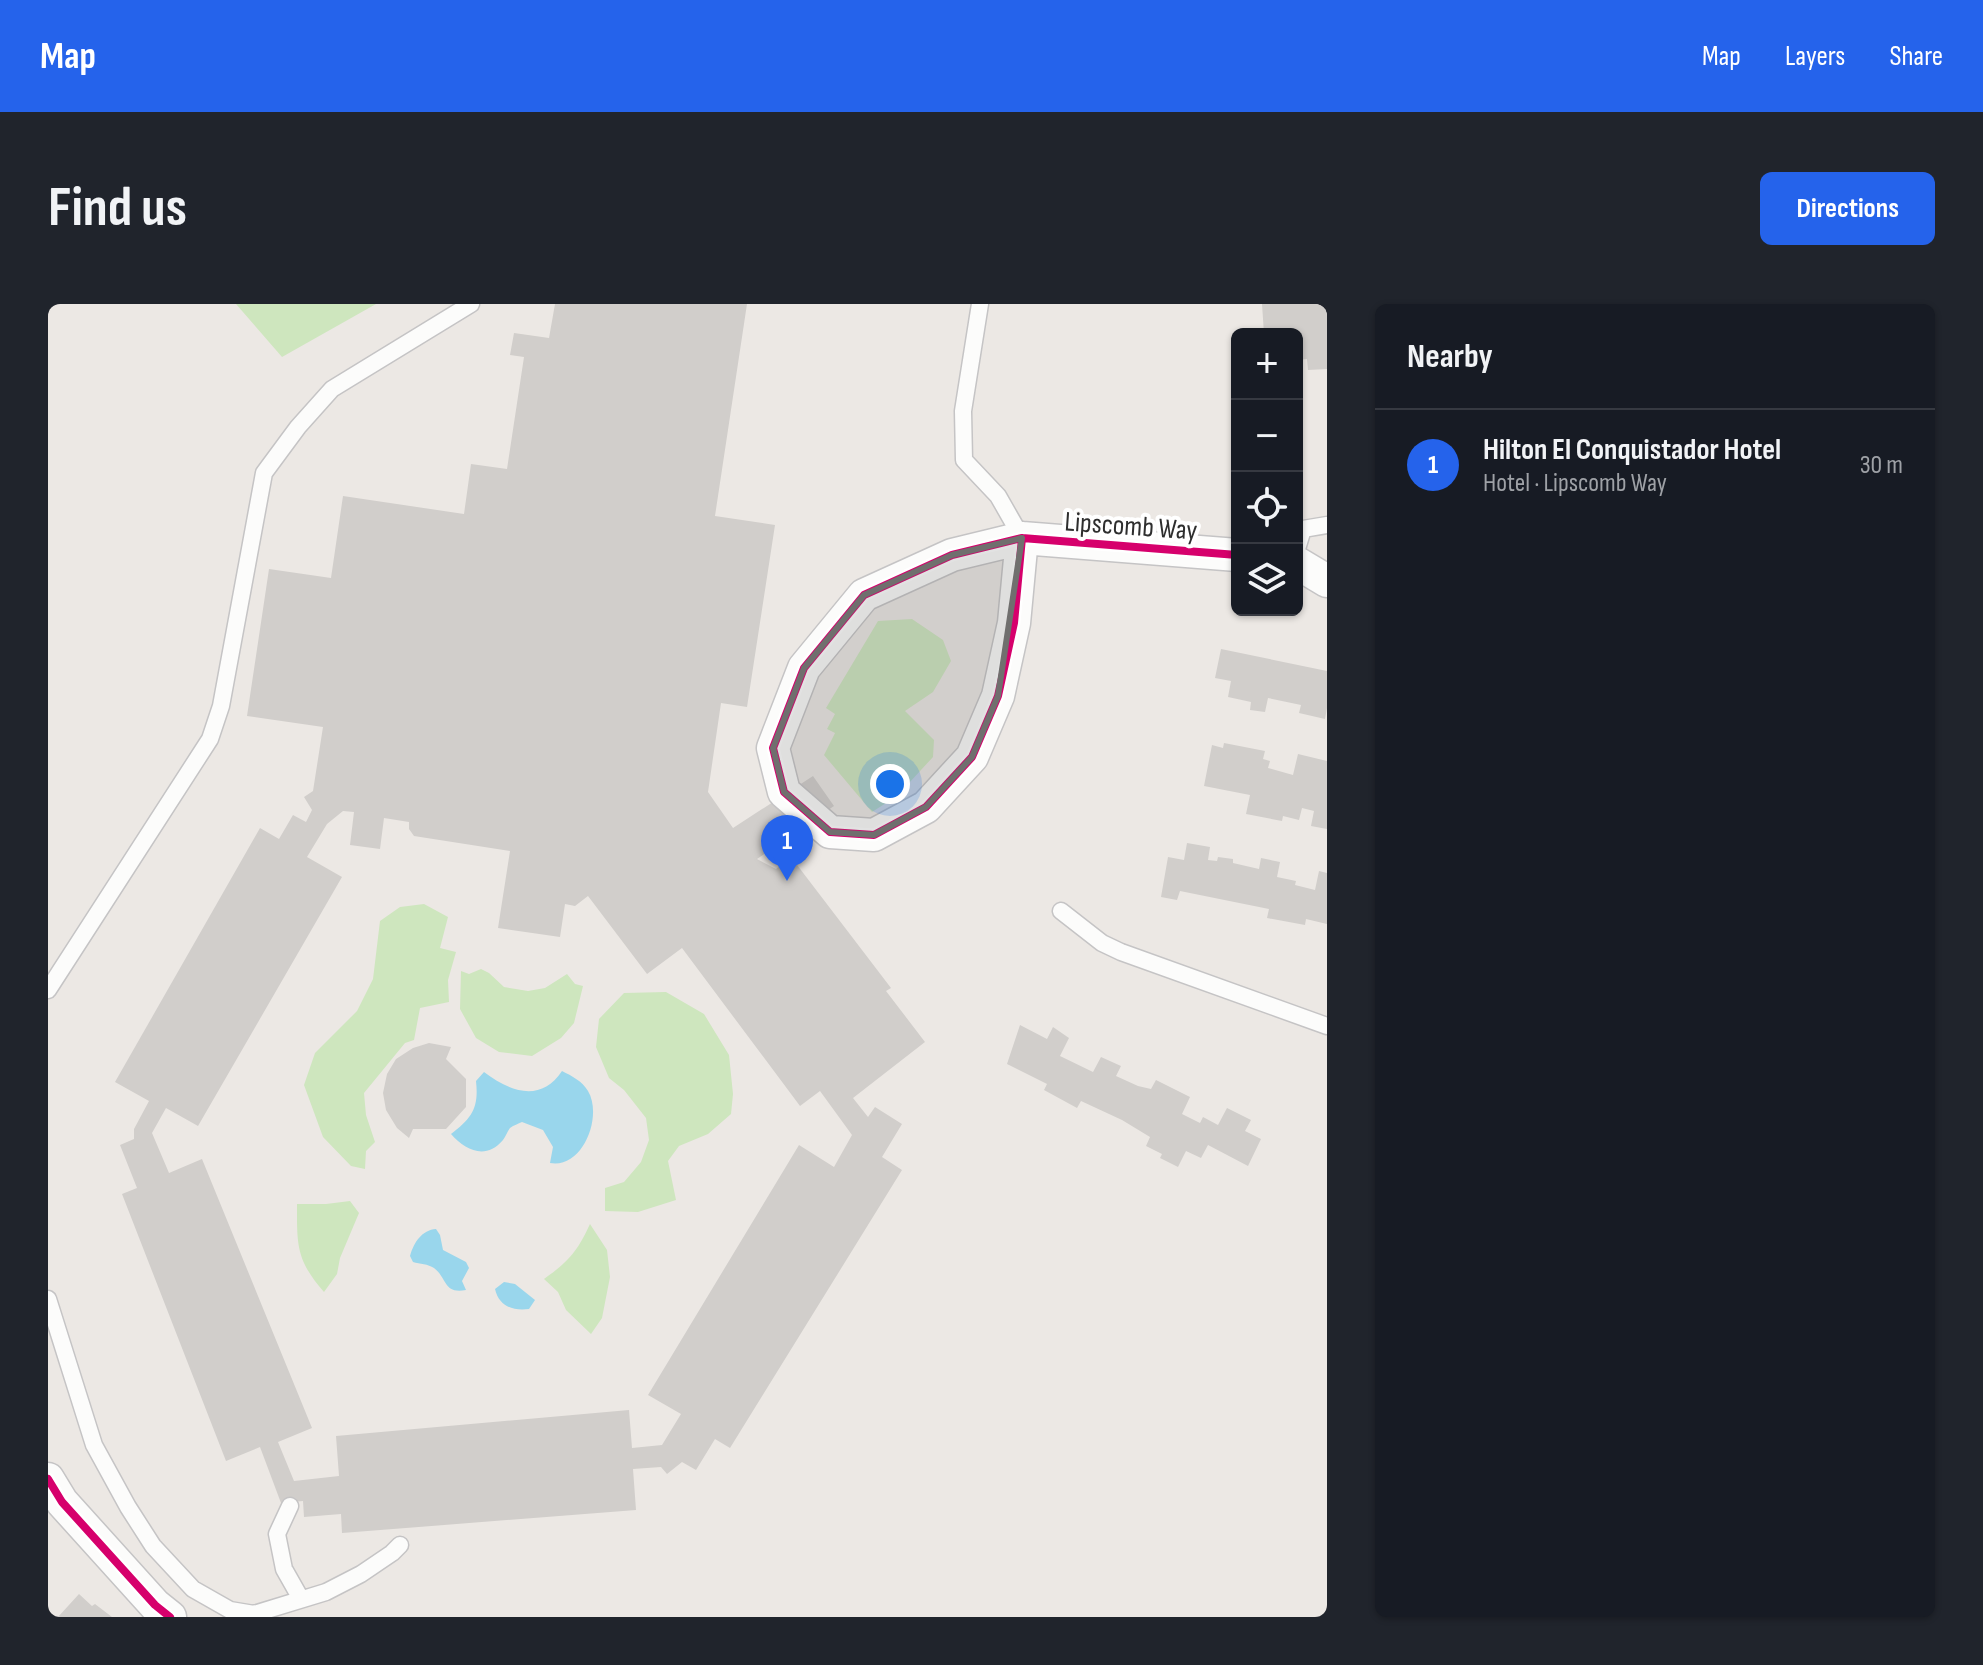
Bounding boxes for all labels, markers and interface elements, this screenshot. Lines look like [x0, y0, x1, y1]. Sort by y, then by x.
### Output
text: Map [40, 34, 96, 79]
text: Map [1702, 40, 1741, 73]
text: Layers [1785, 40, 1845, 73]
text: Share [1889, 40, 1943, 73]
button: Directions [1760, 172, 1935, 245]
text: Find us [48, 175, 187, 242]
map controls [1231, 328, 1303, 616]
button: + [1231, 328, 1303, 400]
text: Nearby [1407, 336, 1493, 377]
button: − [1231, 400, 1303, 472]
text: Hilton El Conquistador Hotel [1483, 432, 1781, 468]
text: 1 [1428, 450, 1438, 481]
text: 30 m [1860, 450, 1903, 481]
text: Hotel · Lipscomb Way [1483, 468, 1667, 499]
button: locate [1231, 472, 1303, 544]
street label: Lipscomb Way [1063, 505, 1198, 548]
button: layers [1231, 544, 1303, 616]
your location [870, 764, 910, 804]
pin: 1 [761, 815, 813, 881]

